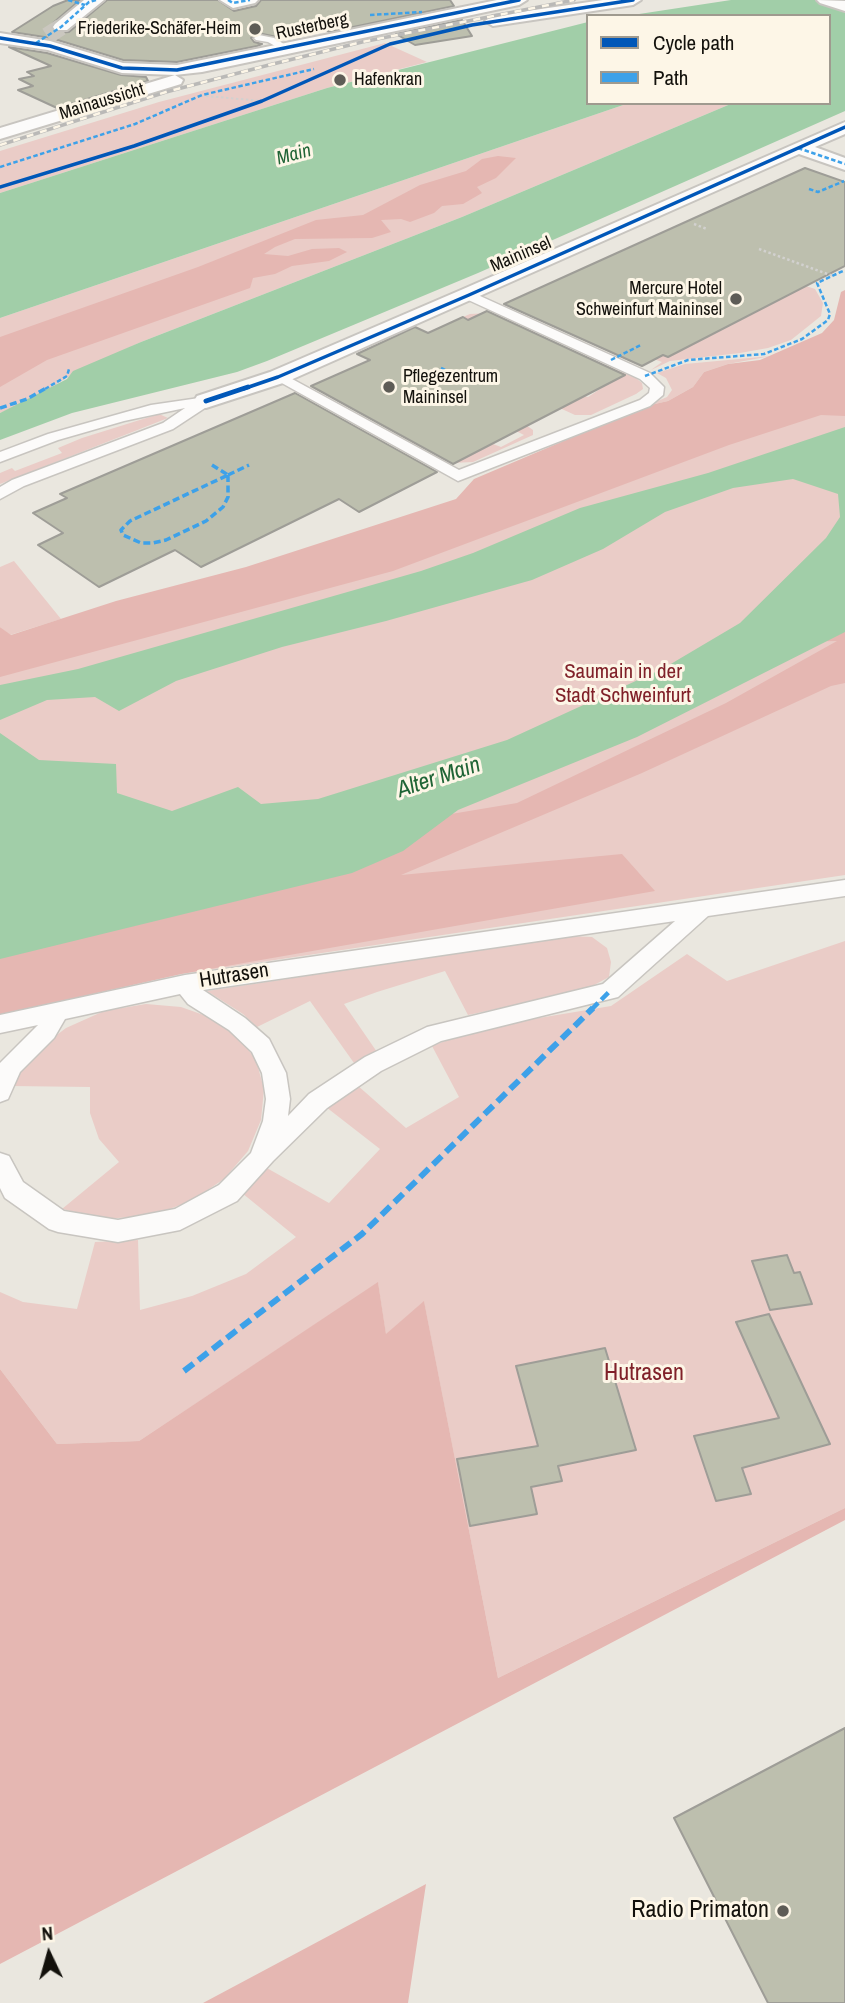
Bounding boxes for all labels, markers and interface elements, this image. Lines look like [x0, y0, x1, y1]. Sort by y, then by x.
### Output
street label: Rusterberg [274, 9, 350, 45]
legend [586, 14, 831, 105]
place label: Friederike-Schäfer-Heim [78, 18, 241, 40]
marker: Friederike-Schäfer-Heim [247, 21, 263, 37]
text: Cycle path [653, 28, 734, 57]
text: Path [653, 63, 688, 92]
place label: Hafenkran [354, 69, 422, 91]
marker: Hafenkran [332, 72, 348, 88]
street label: Mainaussicht [57, 79, 147, 125]
water label: Main [274, 140, 314, 170]
street label: Maininsel [487, 233, 555, 277]
place label: Mercure Hotel Schweinfurt Maininsel [576, 278, 722, 320]
marker: Mercure Hotel Schweinfurt Maininsel [728, 291, 744, 307]
place label: Pflegezentrum Maininsel [403, 366, 498, 408]
marker: Pflegezentrum Maininsel [381, 379, 397, 395]
park label: Saumain in der Stadt Schweinfurt [555, 659, 691, 709]
water label: Alter Main [394, 752, 484, 804]
street label: Hutrasen [198, 958, 270, 994]
park label: Hutrasen [604, 1360, 684, 1388]
place label: Radio Primaton [631, 1897, 769, 1925]
marker: Radio Primaton [775, 1903, 791, 1919]
north arrow [14, 1919, 84, 1989]
text: N [40, 1920, 54, 1947]

